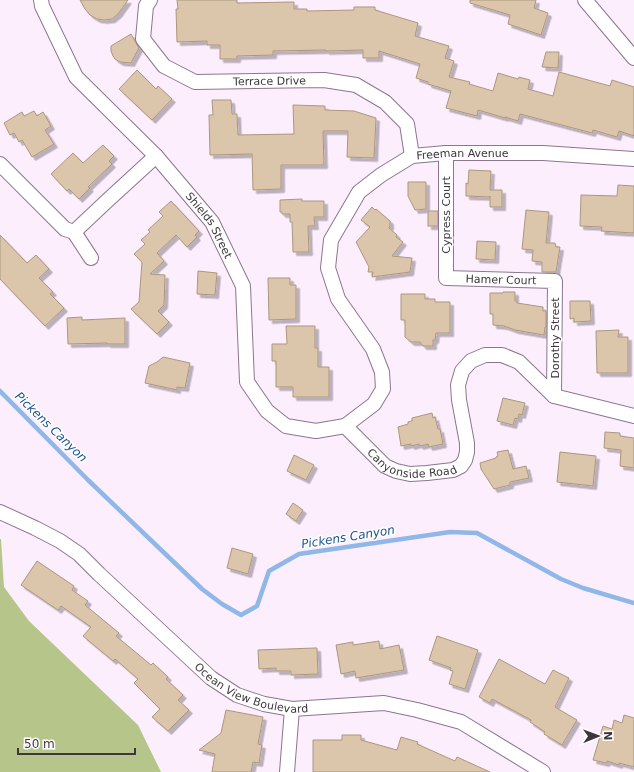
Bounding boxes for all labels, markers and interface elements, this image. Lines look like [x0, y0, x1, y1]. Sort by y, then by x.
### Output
street label: Terrace Drive [232, 74, 306, 88]
street label: Freeman Avenue [416, 146, 509, 162]
street label: Cypress Court [440, 176, 453, 254]
street label: Shields Street [183, 190, 235, 261]
street label: Hamer Court [465, 272, 537, 287]
street label: Dorothy Street [549, 297, 562, 378]
water label: Pickens Canyon [12, 389, 90, 465]
street label: Canyonside Road [365, 446, 459, 481]
water label: Pickens Canyon [300, 523, 396, 551]
street label: Ocean View Boulevard [192, 660, 309, 716]
north arrow [578, 716, 618, 756]
scale bar [18, 730, 135, 756]
text: N [601, 731, 614, 741]
text: 50 m [24, 737, 55, 751]

